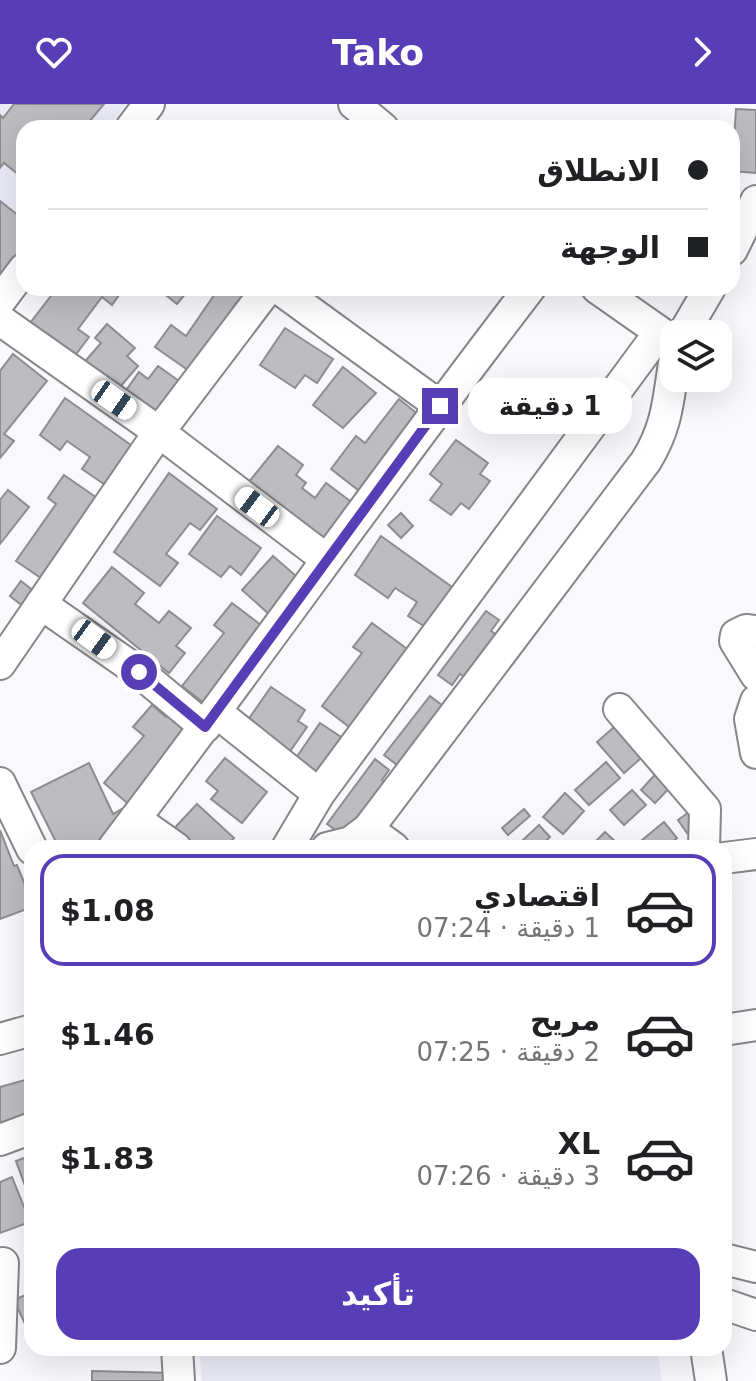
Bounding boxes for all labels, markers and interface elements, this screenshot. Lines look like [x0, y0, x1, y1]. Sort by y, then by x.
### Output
icon: heart [32, 30, 76, 74]
icon: forward [680, 30, 724, 74]
text: Tako [332, 32, 424, 73]
text: الانطلاق [537, 153, 660, 188]
text: الوجهة [560, 230, 660, 265]
map controls [660, 320, 732, 392]
button: layers [660, 320, 732, 392]
car [87, 376, 141, 424]
callout: 1 دقيقة [468, 378, 632, 434]
route end [422, 388, 458, 424]
text: 1 دقيقة [499, 391, 601, 421]
car [231, 483, 283, 531]
car [68, 615, 120, 663]
route start [121, 654, 157, 690]
icon: car [624, 874, 696, 946]
text: اقتصادي [474, 878, 600, 913]
text: $1.08 [60, 893, 155, 928]
text: 1 دقيقة · 07:24 [417, 913, 600, 943]
icon: car [624, 998, 696, 1070]
text: مريح [530, 1002, 600, 1037]
text: $1.46 [60, 1017, 155, 1052]
text: 2 دقيقة · 07:25 [417, 1037, 600, 1067]
icon: car [624, 1122, 696, 1194]
text: XL [558, 1126, 600, 1161]
text: $1.83 [60, 1141, 155, 1176]
text: 3 دقيقة · 07:26 [417, 1161, 600, 1191]
button: تأكيد [56, 1248, 700, 1340]

